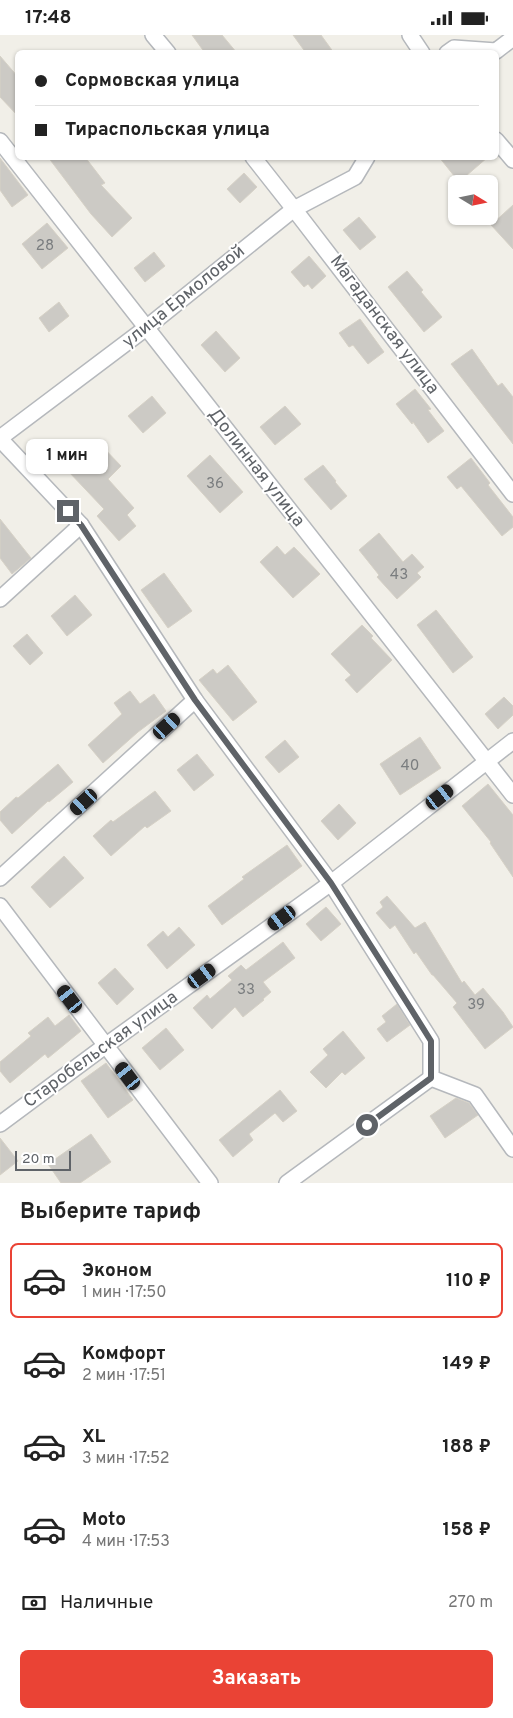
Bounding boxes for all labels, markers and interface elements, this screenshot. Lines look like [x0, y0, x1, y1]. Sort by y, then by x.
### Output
text: 17:48 [25, 6, 72, 30]
text: Сормовская улица [65, 69, 240, 93]
text: Тираспольская улица [65, 118, 270, 142]
north arrow [448, 175, 498, 225]
map controls [448, 175, 498, 225]
house number: 28 [36, 237, 54, 256]
street label: улица Ермоловой [118, 240, 250, 354]
street label: Магаданская улица [324, 251, 444, 399]
street label: Долинная улица [202, 404, 310, 532]
callout: 1 мин [27, 439, 109, 473]
text: 1 мин [46, 446, 88, 466]
house number: 36 [206, 475, 224, 494]
route end [57, 500, 79, 522]
house number: 43 [390, 566, 408, 585]
car [150, 710, 183, 742]
house number: 40 [401, 757, 419, 776]
car [423, 782, 456, 812]
car [67, 786, 100, 818]
car [265, 903, 298, 933]
car [185, 961, 218, 991]
house number: 33 [237, 981, 255, 1000]
car [54, 983, 85, 1015]
street label: Старобельская улица [19, 986, 183, 1114]
house number: 39 [467, 996, 485, 1015]
car [112, 1060, 143, 1092]
route start [356, 1114, 378, 1136]
scale bar [15, 1148, 71, 1171]
text: 20 m [22, 1151, 55, 1168]
text: Выберите тариф [20, 1199, 201, 1226]
icon: car [22, 1258, 67, 1303]
text: Эконом [82, 1259, 152, 1283]
text: 110 ₽ [446, 1269, 491, 1293]
text: 1 мин · 17:50 [82, 1283, 167, 1303]
icon: car [22, 1341, 67, 1386]
text: Комфорт [82, 1342, 165, 1366]
text: 149 ₽ [442, 1352, 491, 1376]
text: 2 мин · 17:51 [82, 1366, 166, 1386]
icon: car [22, 1424, 67, 1469]
text: XL [82, 1425, 105, 1449]
text: 188 ₽ [442, 1435, 491, 1459]
text: 3 мин · 17:52 [82, 1449, 170, 1469]
icon: car [22, 1507, 67, 1552]
text: Moto [82, 1508, 126, 1532]
text: 158 ₽ [443, 1518, 491, 1542]
text: 4 мин · 17:53 [82, 1532, 170, 1552]
icon: cash [20, 1589, 48, 1617]
text: Наличные [60, 1591, 153, 1615]
text: 270 m [448, 1593, 493, 1613]
button: Заказать [20, 1650, 493, 1708]

